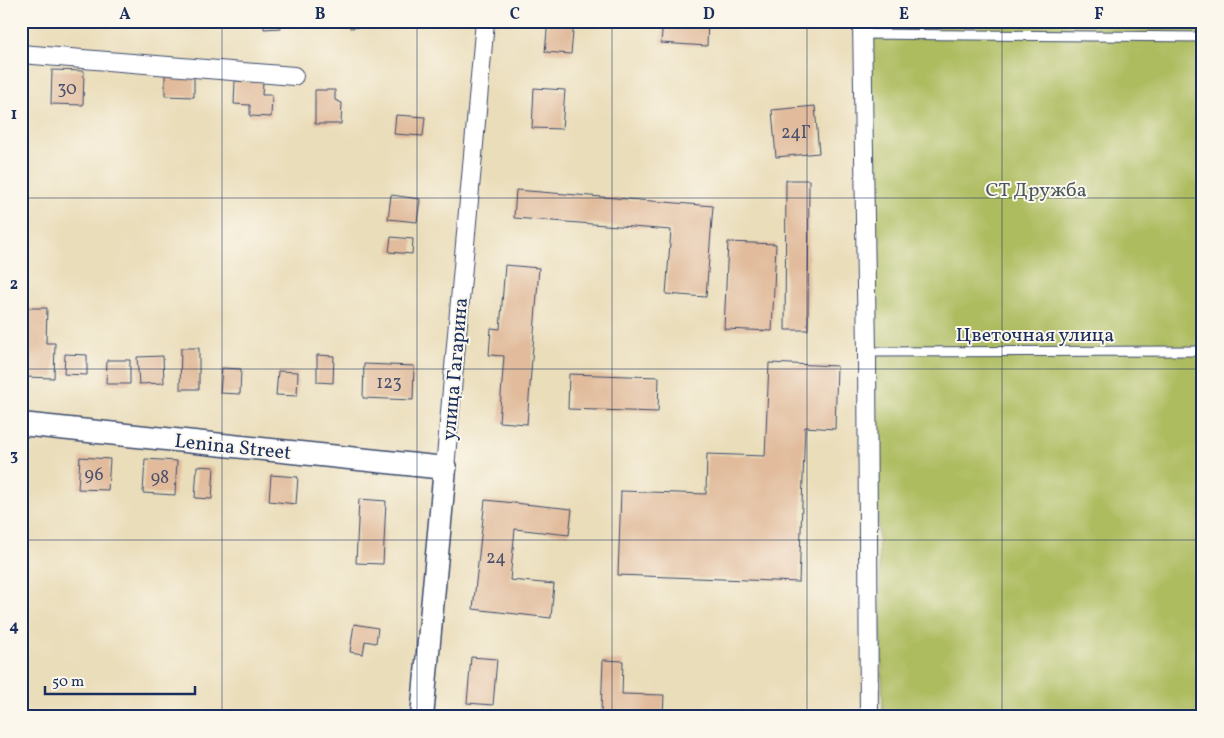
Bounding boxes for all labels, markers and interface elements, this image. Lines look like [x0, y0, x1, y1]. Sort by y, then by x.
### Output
text: A [119, 4, 131, 26]
text: B [315, 4, 326, 26]
text: C [510, 4, 520, 26]
text: D [703, 4, 715, 26]
text: E [899, 4, 909, 26]
text: F [1094, 4, 1104, 26]
house number: 30 [57, 77, 77, 102]
text: 1 [11, 104, 17, 126]
house number: 24Г [781, 121, 811, 146]
park label: СТ Дружба [985, 177, 1087, 205]
text: 2 [10, 274, 18, 296]
street label: улица Гагарина [436, 296, 476, 442]
street label: Цветочная улица [956, 322, 1114, 350]
house number: 123 [376, 371, 402, 396]
street label: Lenina Street [173, 428, 292, 468]
text: 3 [10, 445, 18, 467]
house number: 96 [84, 463, 104, 488]
house number: 98 [151, 466, 169, 491]
house number: 24 [486, 546, 506, 571]
text: 4 [9, 616, 19, 638]
scale bar [45, 663, 195, 695]
text: 50 m [52, 672, 84, 693]

